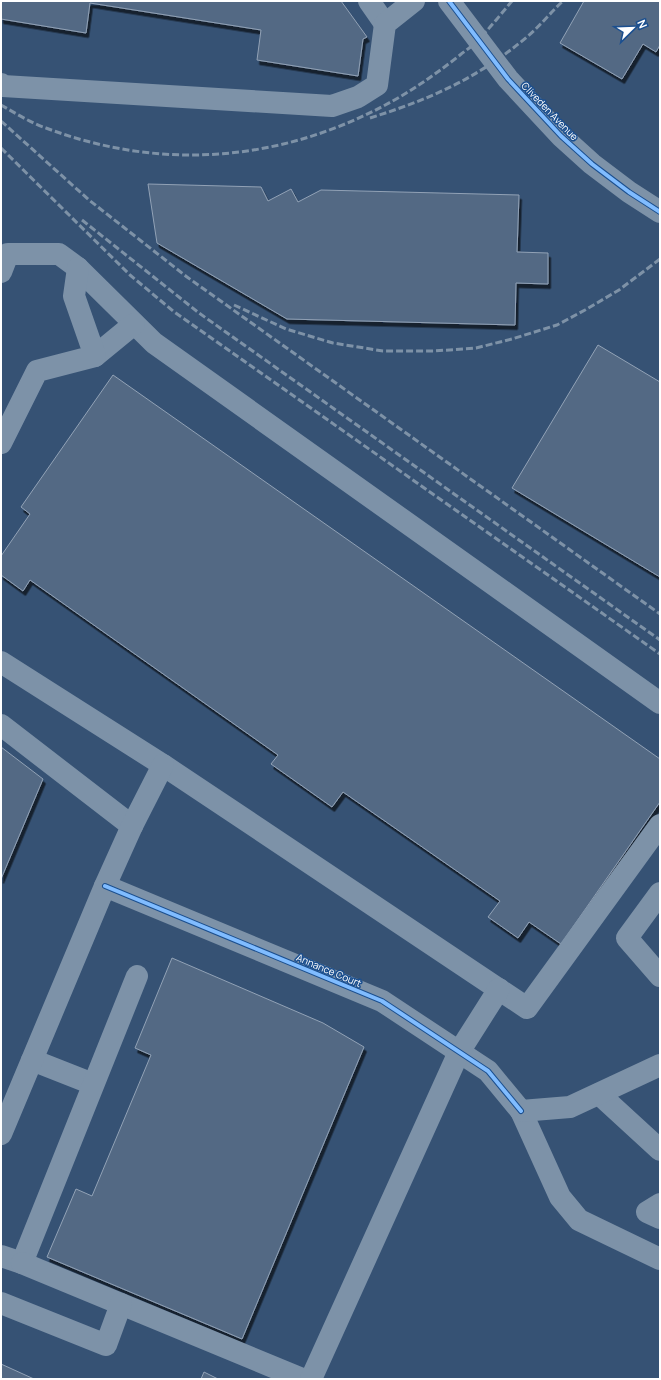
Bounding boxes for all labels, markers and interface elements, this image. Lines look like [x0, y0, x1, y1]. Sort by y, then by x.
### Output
north arrow [613, 8, 653, 48]
text: N [634, 17, 651, 31]
street label: Cliveden Avenue [518, 79, 582, 143]
street label: Annance Court [294, 950, 364, 990]

